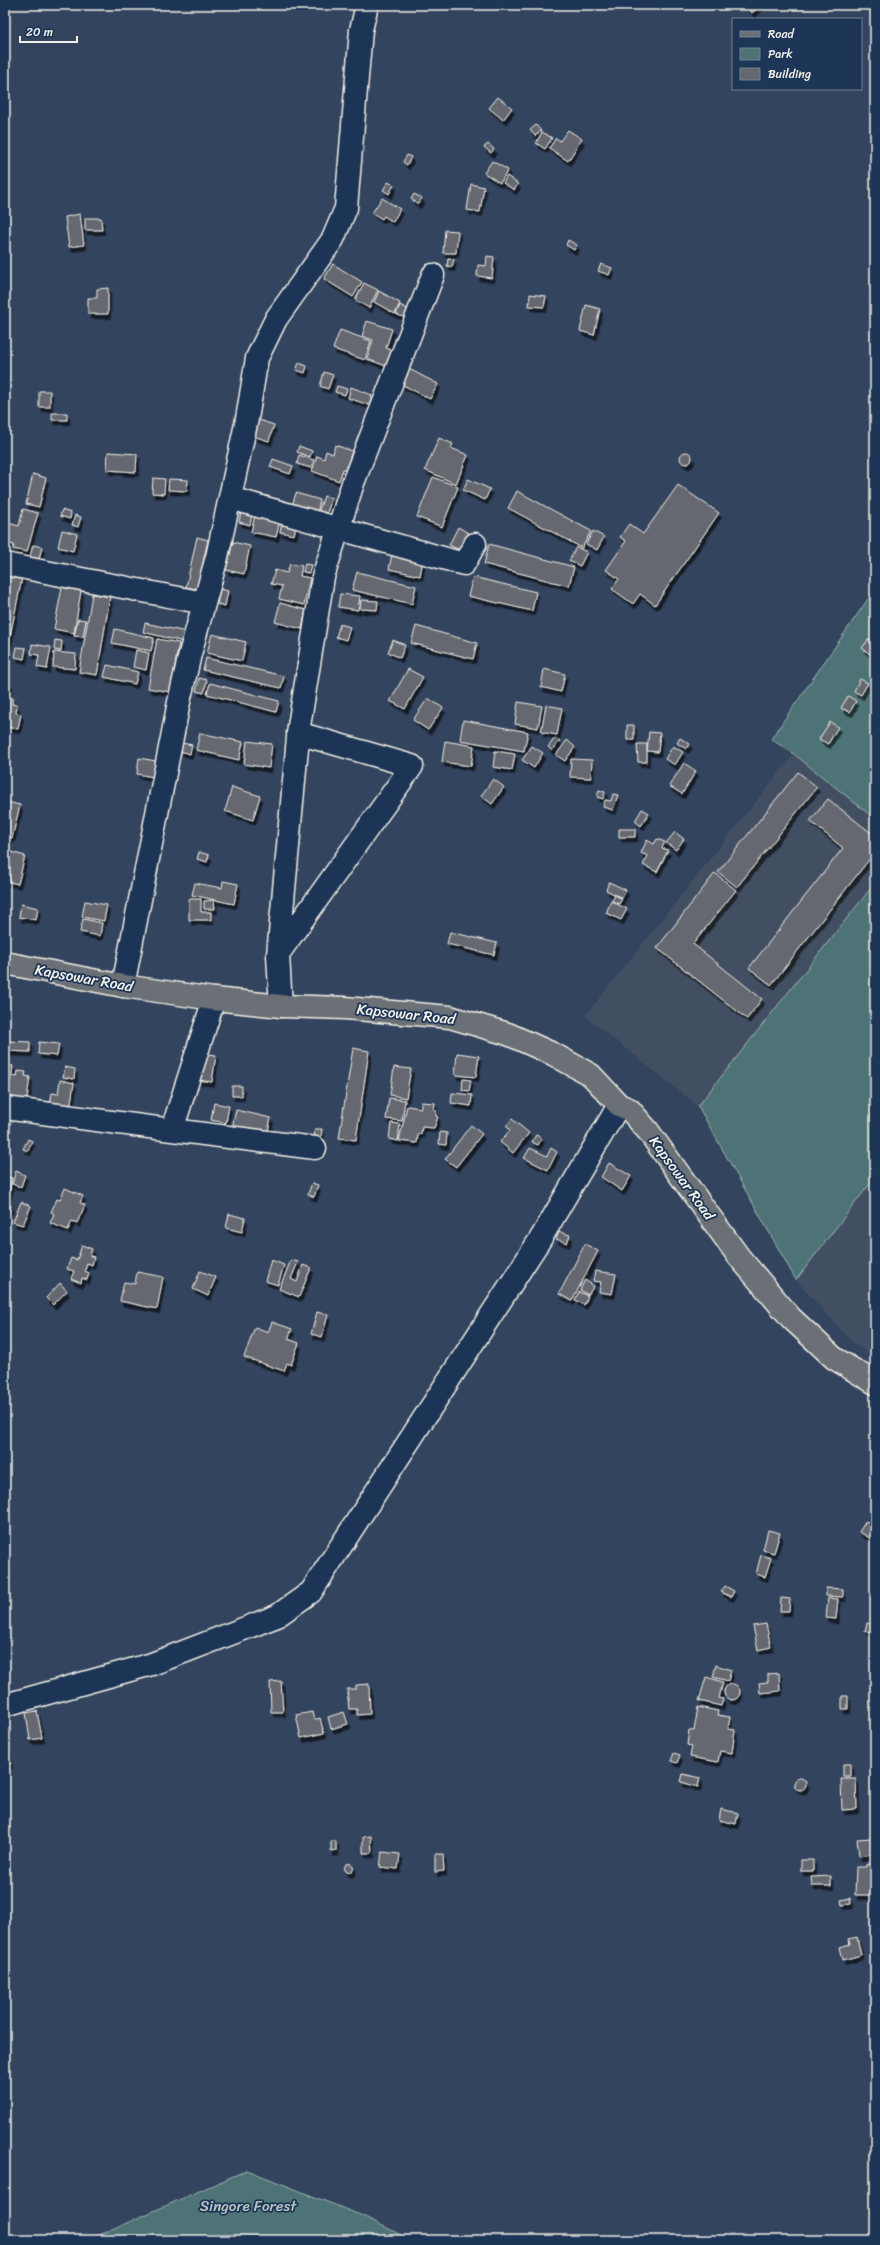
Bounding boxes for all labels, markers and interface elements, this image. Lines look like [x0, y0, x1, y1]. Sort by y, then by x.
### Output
scale bar [20, 18, 77, 44]
legend [732, 18, 862, 90]
text: 20 m [26, 21, 53, 43]
text: Road [768, 23, 795, 45]
text: Park [768, 43, 793, 65]
text: Building [768, 63, 811, 85]
street label: Kapsowar Road [33, 957, 136, 1000]
street label: Kapsowar Road [355, 996, 458, 1032]
street label: Kapsowar Road [642, 1130, 722, 1227]
park label: Singore Forest [200, 2193, 297, 2219]

